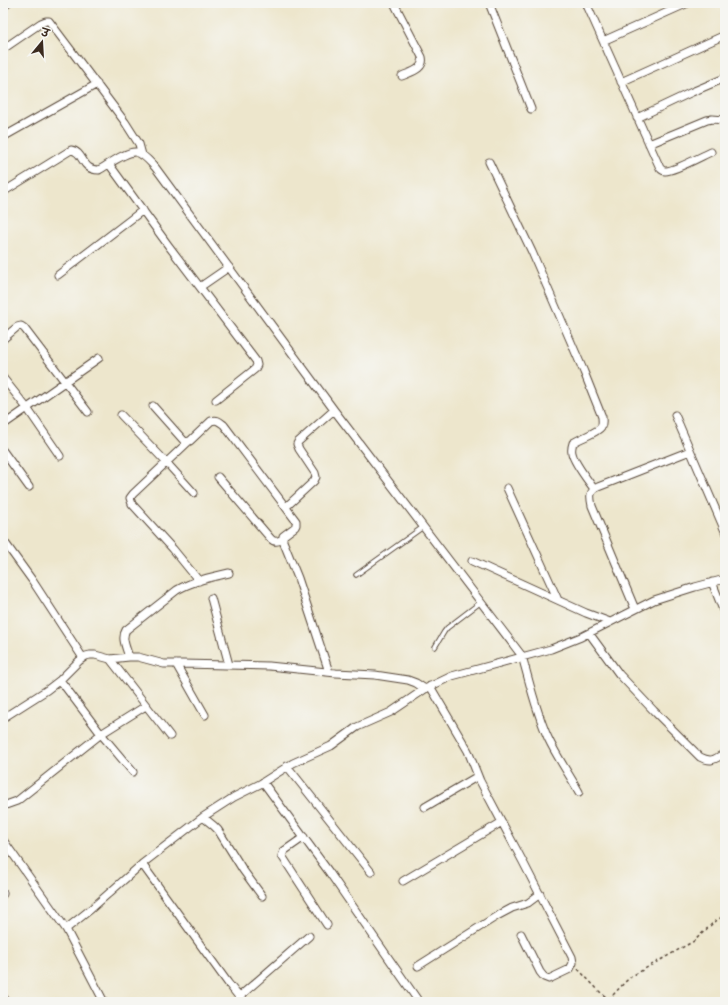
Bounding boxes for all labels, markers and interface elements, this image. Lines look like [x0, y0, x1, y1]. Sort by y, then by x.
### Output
north arrow [22, 22, 62, 62]
text: उ [38, 25, 52, 41]

